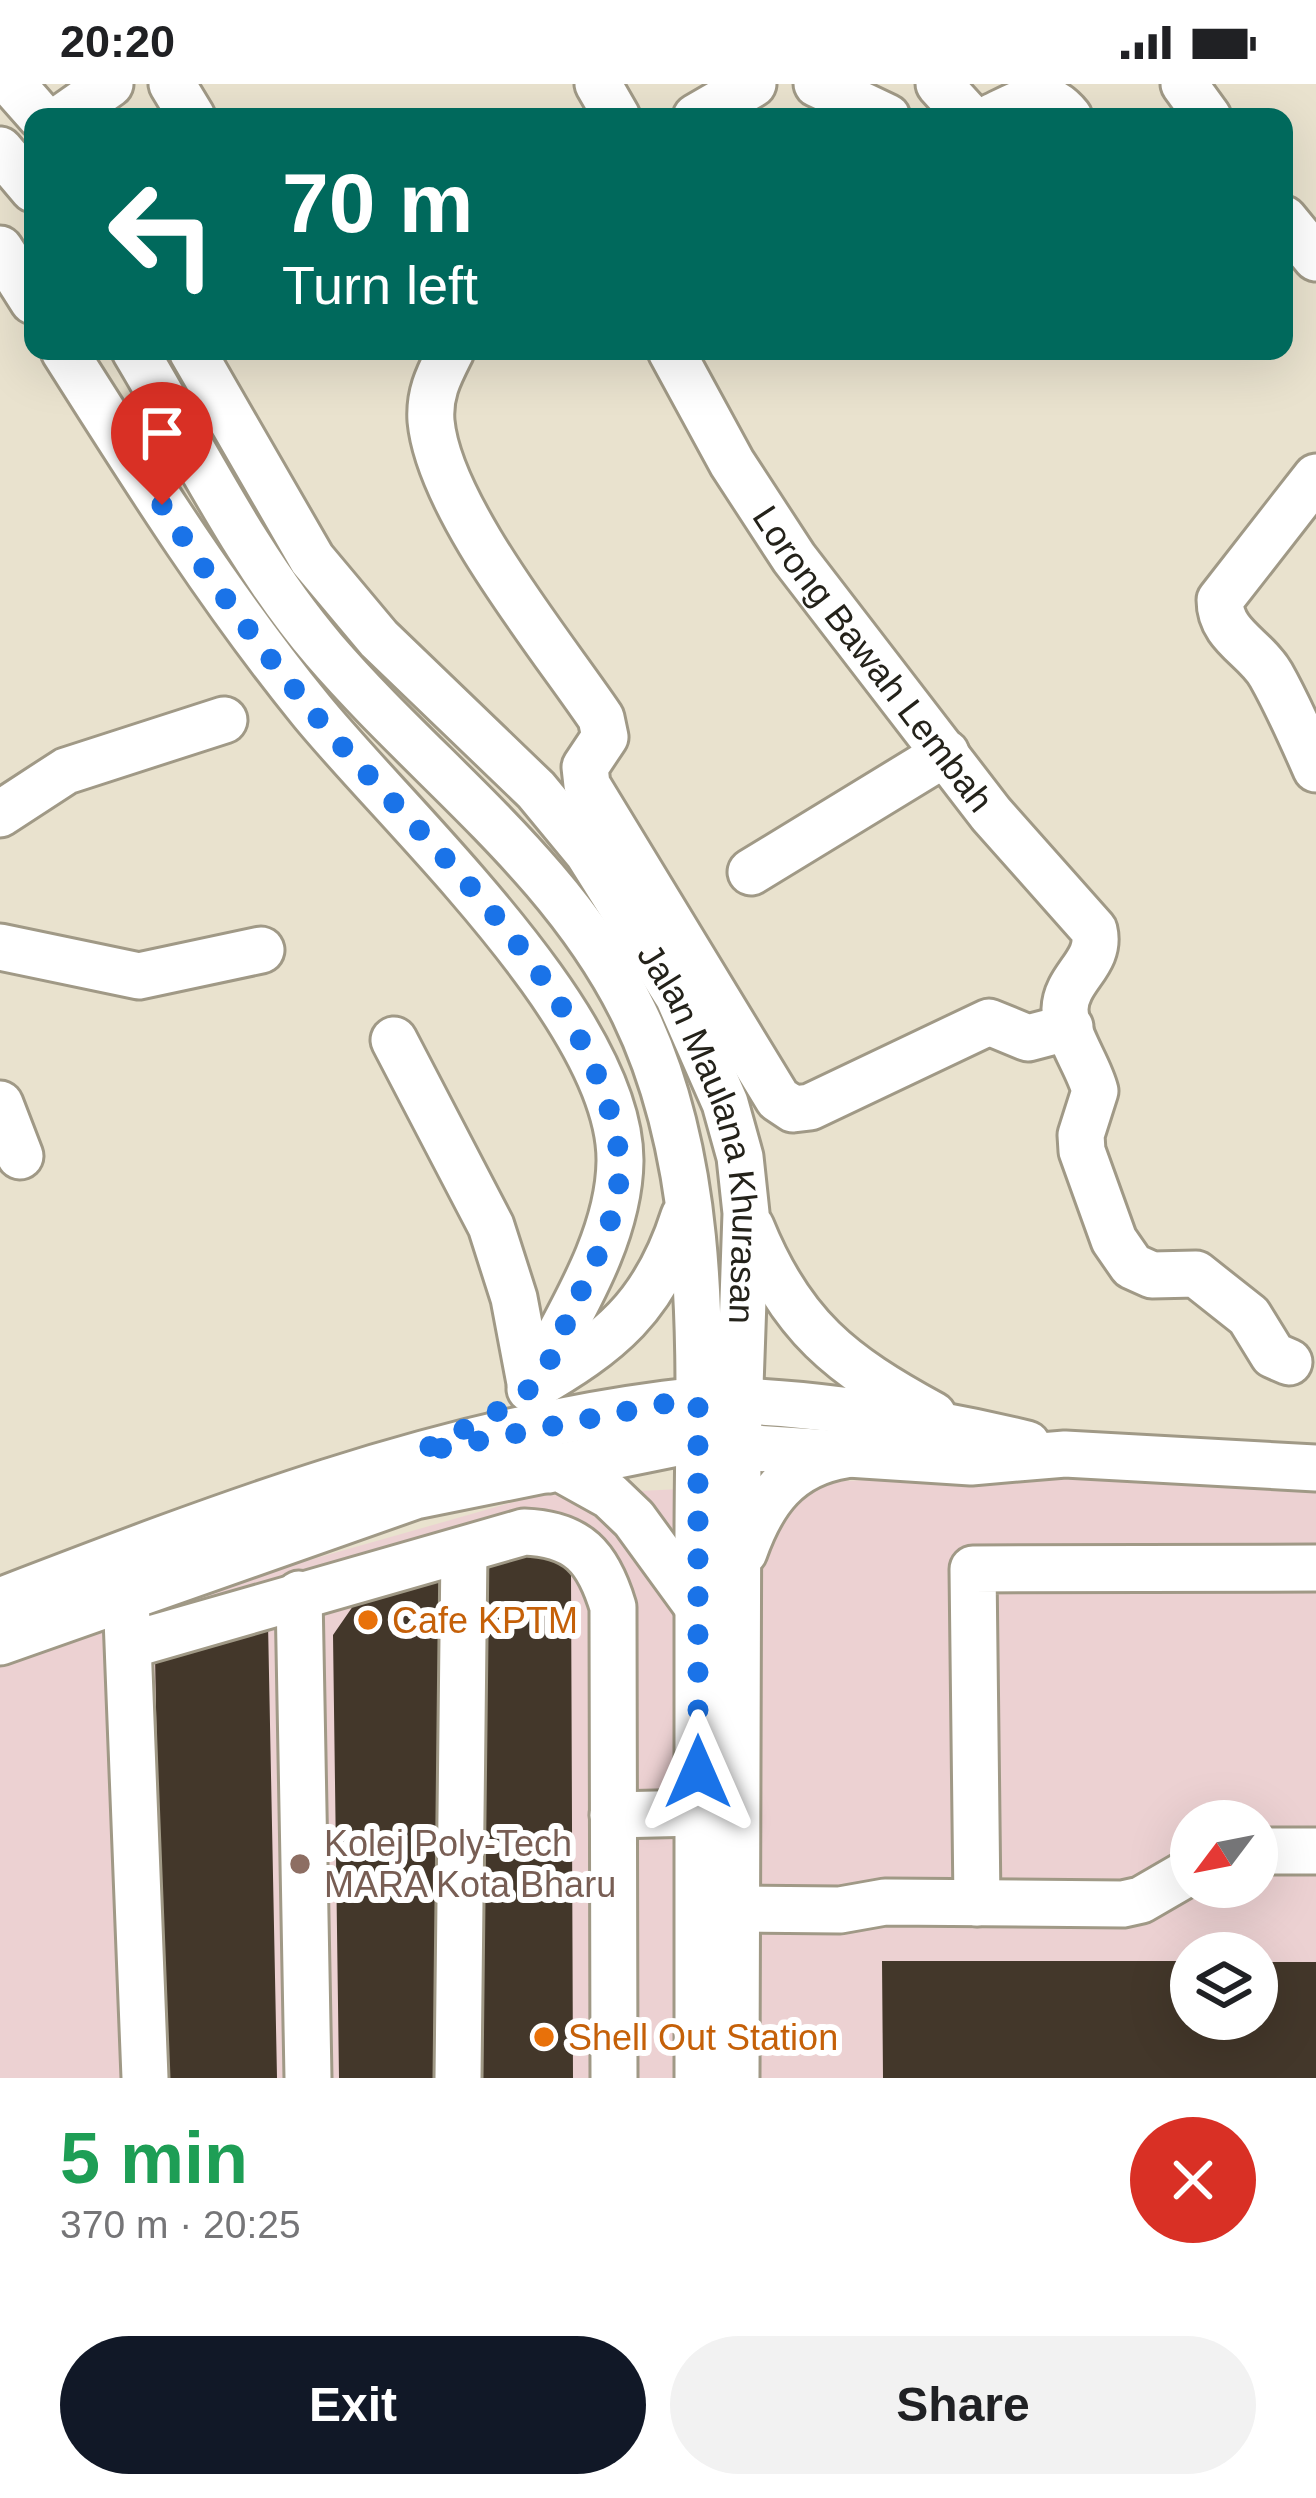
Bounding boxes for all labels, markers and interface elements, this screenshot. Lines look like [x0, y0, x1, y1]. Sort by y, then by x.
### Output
text: 20:20 [60, 16, 175, 67]
icon: left [84, 156, 240, 312]
text: 70 m [282, 156, 473, 250]
text: Turn left [282, 255, 478, 315]
pin [111, 382, 213, 505]
icon: arrive [129, 400, 195, 466]
street label: Lorong Bawah Lembah [745, 498, 1002, 820]
street label: Jalan Maulana Khurasan [630, 936, 766, 1325]
place label: Cafe KPTM [392, 1600, 578, 1641]
marker: Cafe KPTM [355, 1607, 381, 1633]
position arrow [635, 1709, 761, 1835]
north arrow [1170, 1800, 1278, 1908]
map controls [1170, 1800, 1278, 2040]
place label: Kolej Poly-Tech MARA Kota Bharu [324, 1823, 616, 1905]
marker: Kolej Poly-Tech MARA Kota Bharu [287, 1851, 313, 1877]
button: layers [1170, 1932, 1278, 2040]
place label: Shell Out Station [568, 2017, 838, 2058]
marker: Shell Out Station [531, 2024, 557, 2050]
button: close [1130, 2117, 1256, 2243]
text: 5 min [60, 2118, 248, 2198]
text: 370 m · 20:25 [60, 2203, 301, 2246]
button: Exit [60, 2336, 646, 2474]
button: Share [670, 2336, 1256, 2474]

